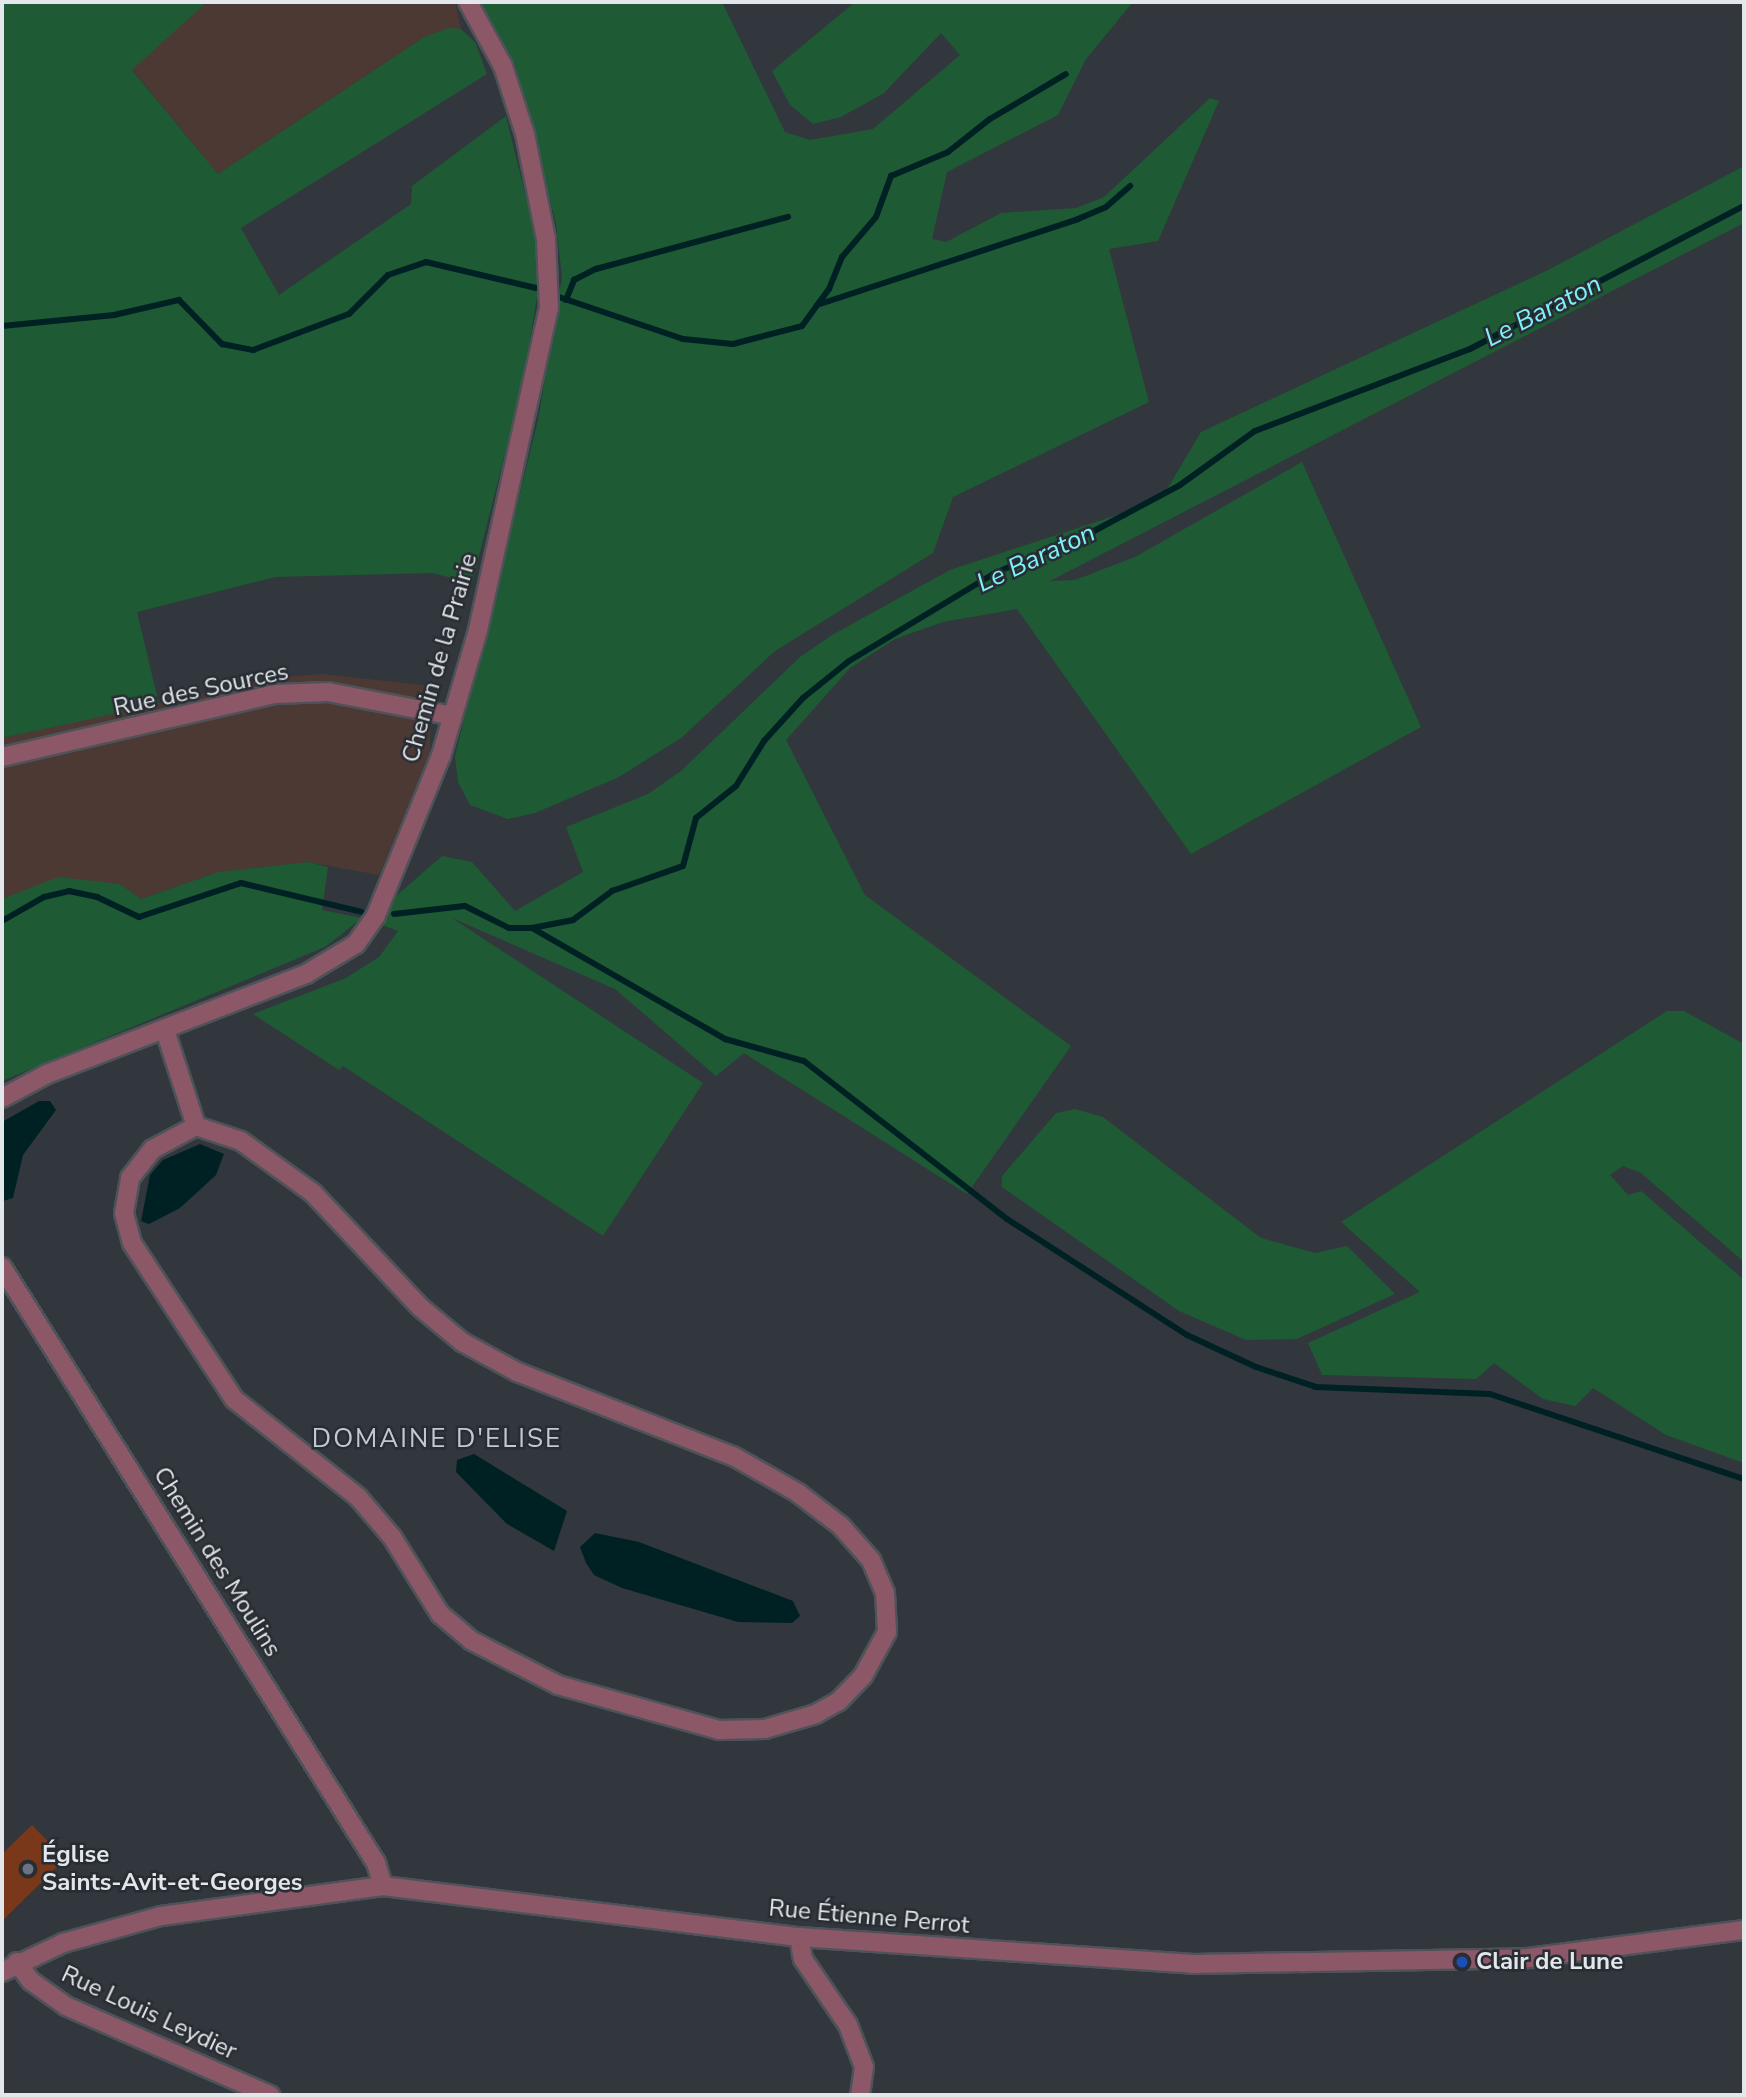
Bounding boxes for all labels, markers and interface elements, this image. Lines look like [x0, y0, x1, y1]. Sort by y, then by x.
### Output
water label: Le Baraton [1479, 268, 1607, 354]
water label: Le Baraton [972, 517, 1100, 599]
street label: Chemin de la Prairie [396, 550, 484, 766]
street label: Rue des Sources [111, 657, 291, 723]
district label: DOMAINE D'ELISE [314, 1423, 560, 1455]
street label: Chemin des Moulins [147, 1462, 287, 1662]
place label: Église Saints-Avit-et-Georges [42, 1841, 303, 1897]
marker: Église Saints-Avit-et-Georges [20, 1861, 36, 1877]
street label: Rue Étienne Perrot [767, 1894, 971, 1940]
place label: Clair de Lune [1476, 1948, 1623, 1976]
marker: Clair de Lune [1454, 1954, 1470, 1970]
street label: Rue Louis Leydier [57, 1960, 241, 2066]

